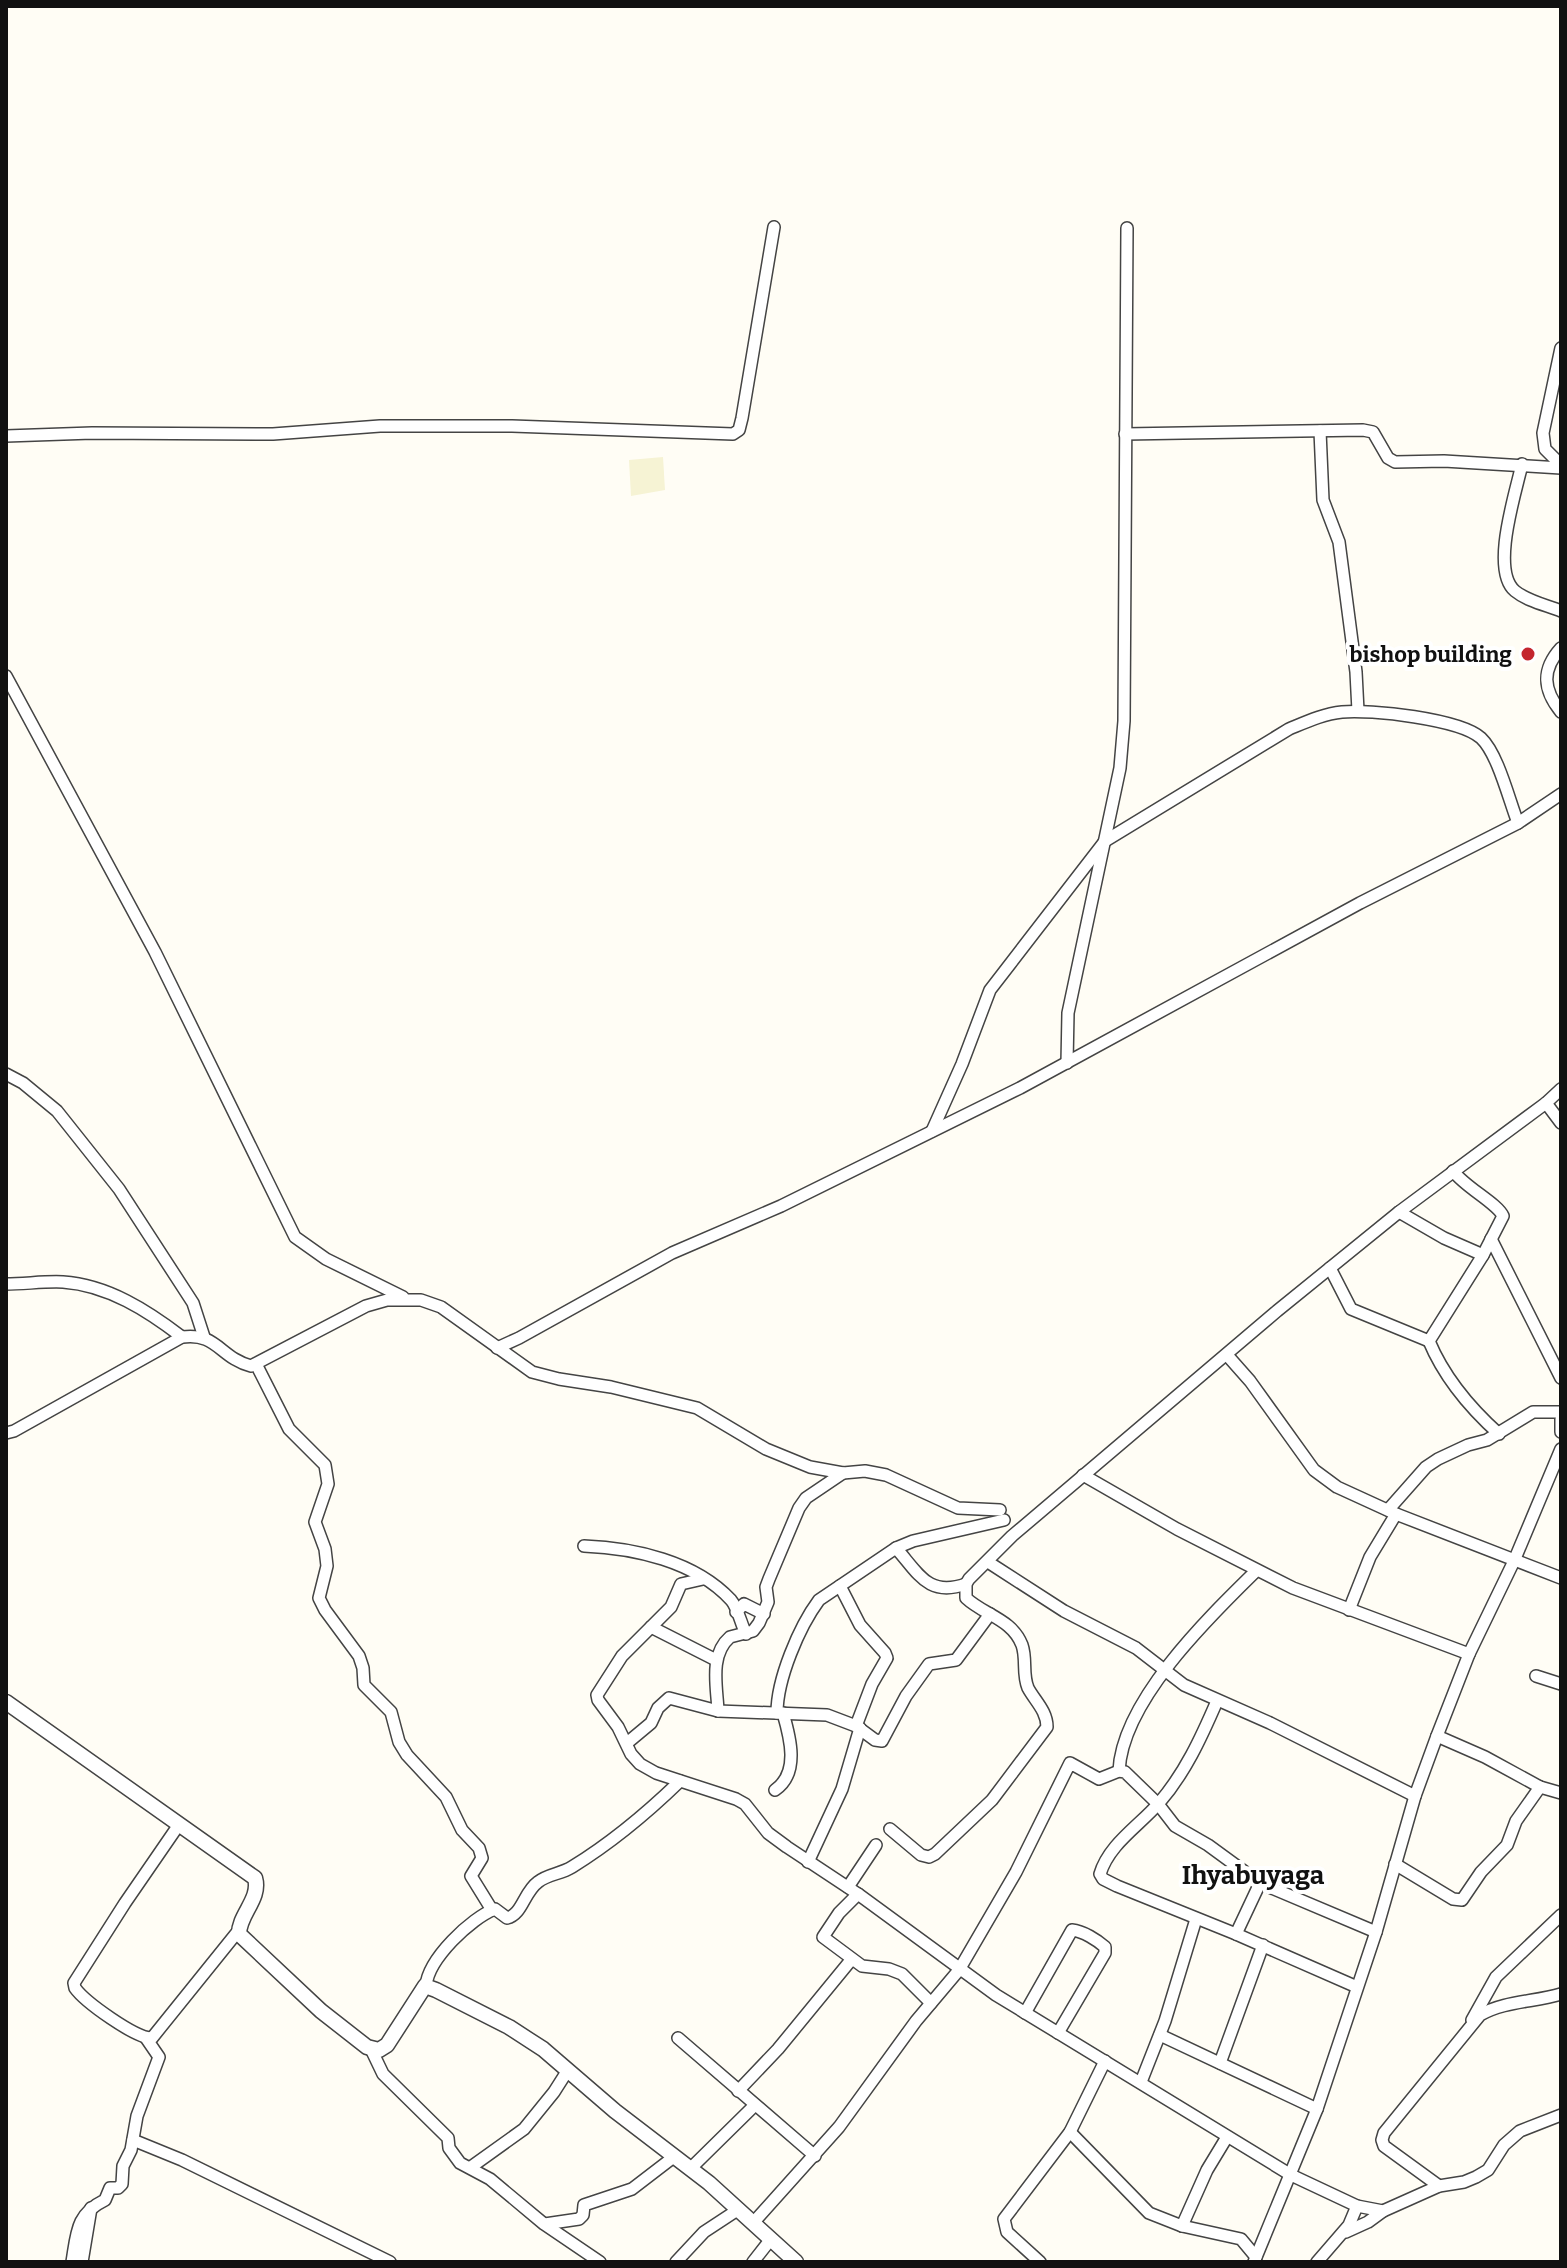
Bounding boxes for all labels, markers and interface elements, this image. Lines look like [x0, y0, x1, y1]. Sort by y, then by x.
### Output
place label: bishop building [1349, 641, 1512, 668]
marker: bishop building [1519, 645, 1537, 663]
district label: Ihyabuyaga [1182, 1860, 1325, 1891]

